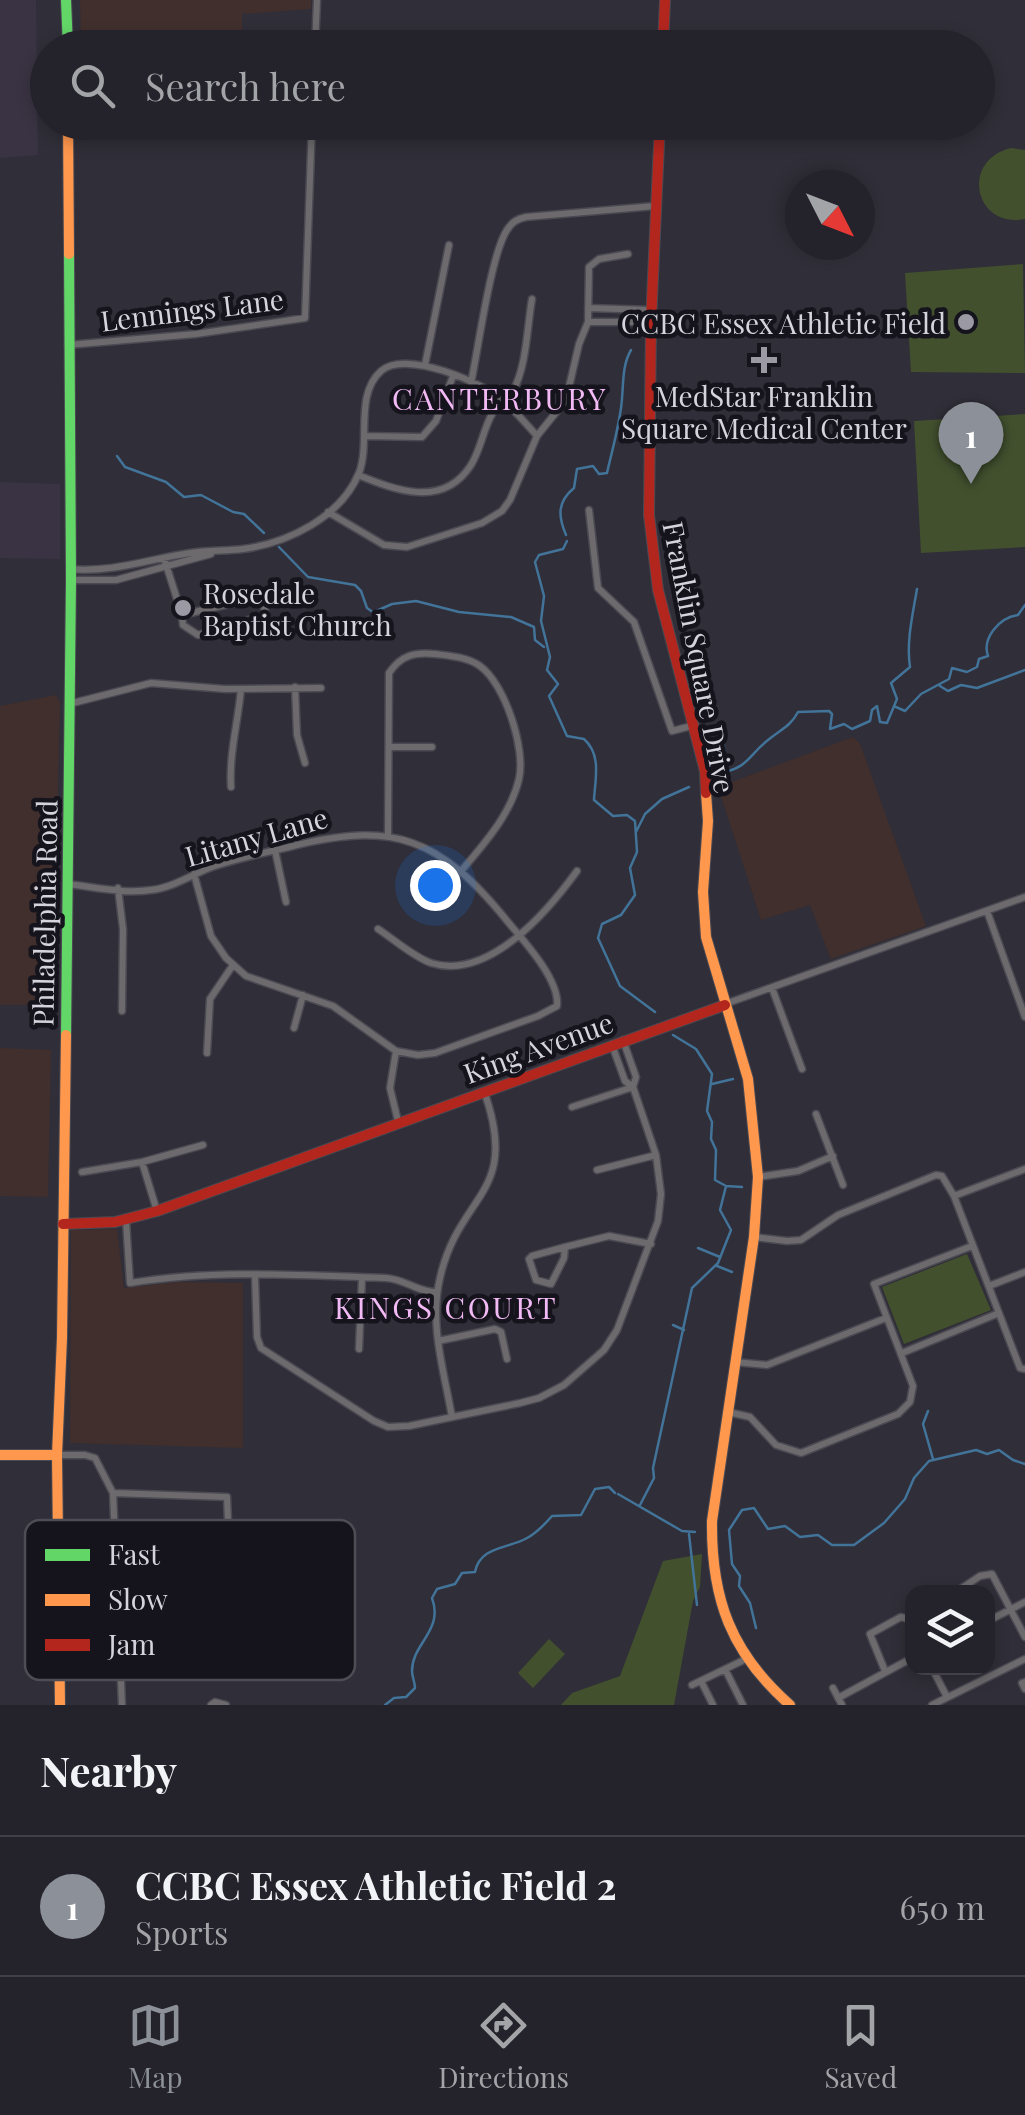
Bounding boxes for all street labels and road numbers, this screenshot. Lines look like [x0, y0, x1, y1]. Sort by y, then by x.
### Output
street label: Lennings Lane [98, 279, 286, 339]
street label: Franklin Square Drive [655, 518, 745, 796]
street label: Litany Lane [180, 798, 332, 874]
street label: Philadelphia Road [24, 799, 64, 1027]
street label: King Avenue [458, 1003, 618, 1091]

